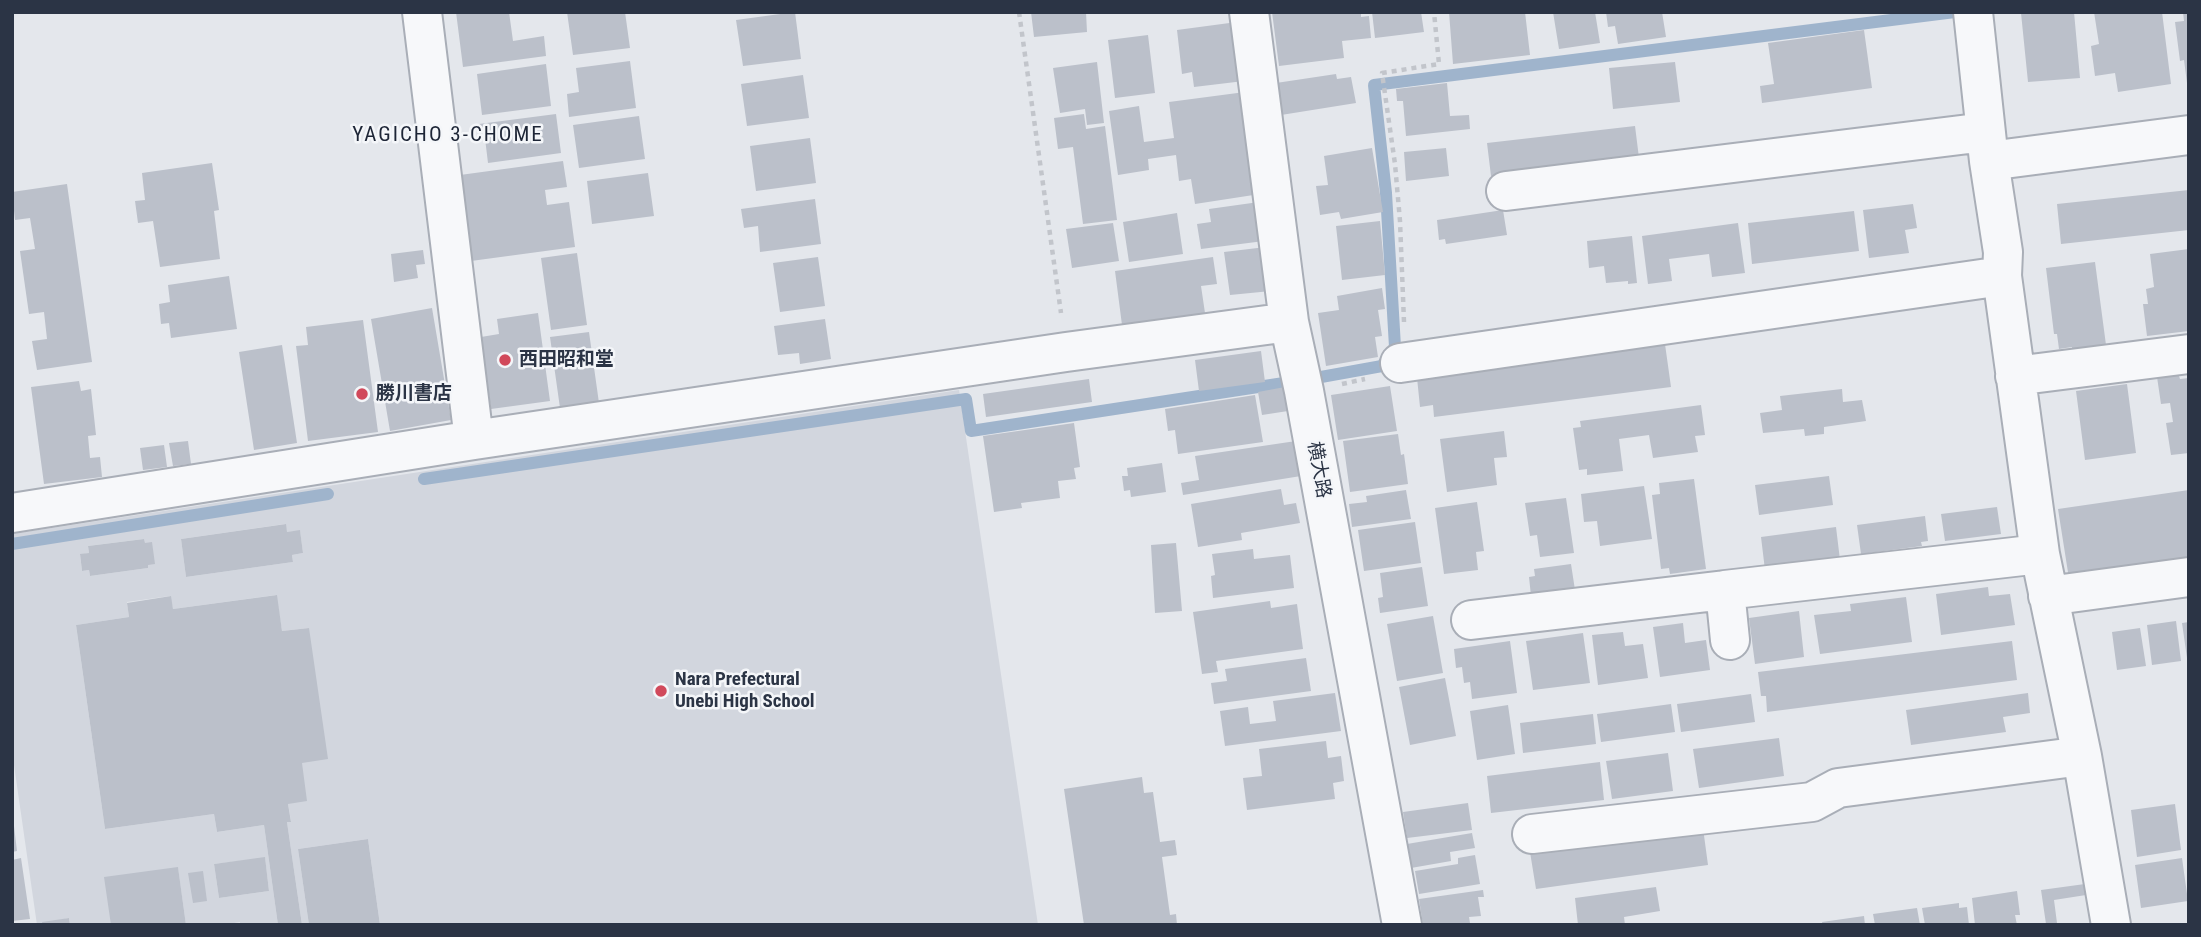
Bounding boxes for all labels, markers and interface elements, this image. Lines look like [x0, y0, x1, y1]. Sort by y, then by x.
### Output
district label: YAGICHO 3-CHOME [354, 123, 542, 149]
place label: 西田昭和堂 [519, 349, 614, 371]
marker: 西田昭和堂 [497, 352, 513, 368]
place label: 勝川書店 [376, 383, 452, 405]
marker: 勝川書店 [354, 386, 370, 402]
street label: 横大路 [1302, 440, 1334, 500]
place label: Nara Prefectural Unebi High School [675, 669, 815, 713]
marker: Nara Prefectural Unebi High School [653, 683, 669, 699]

